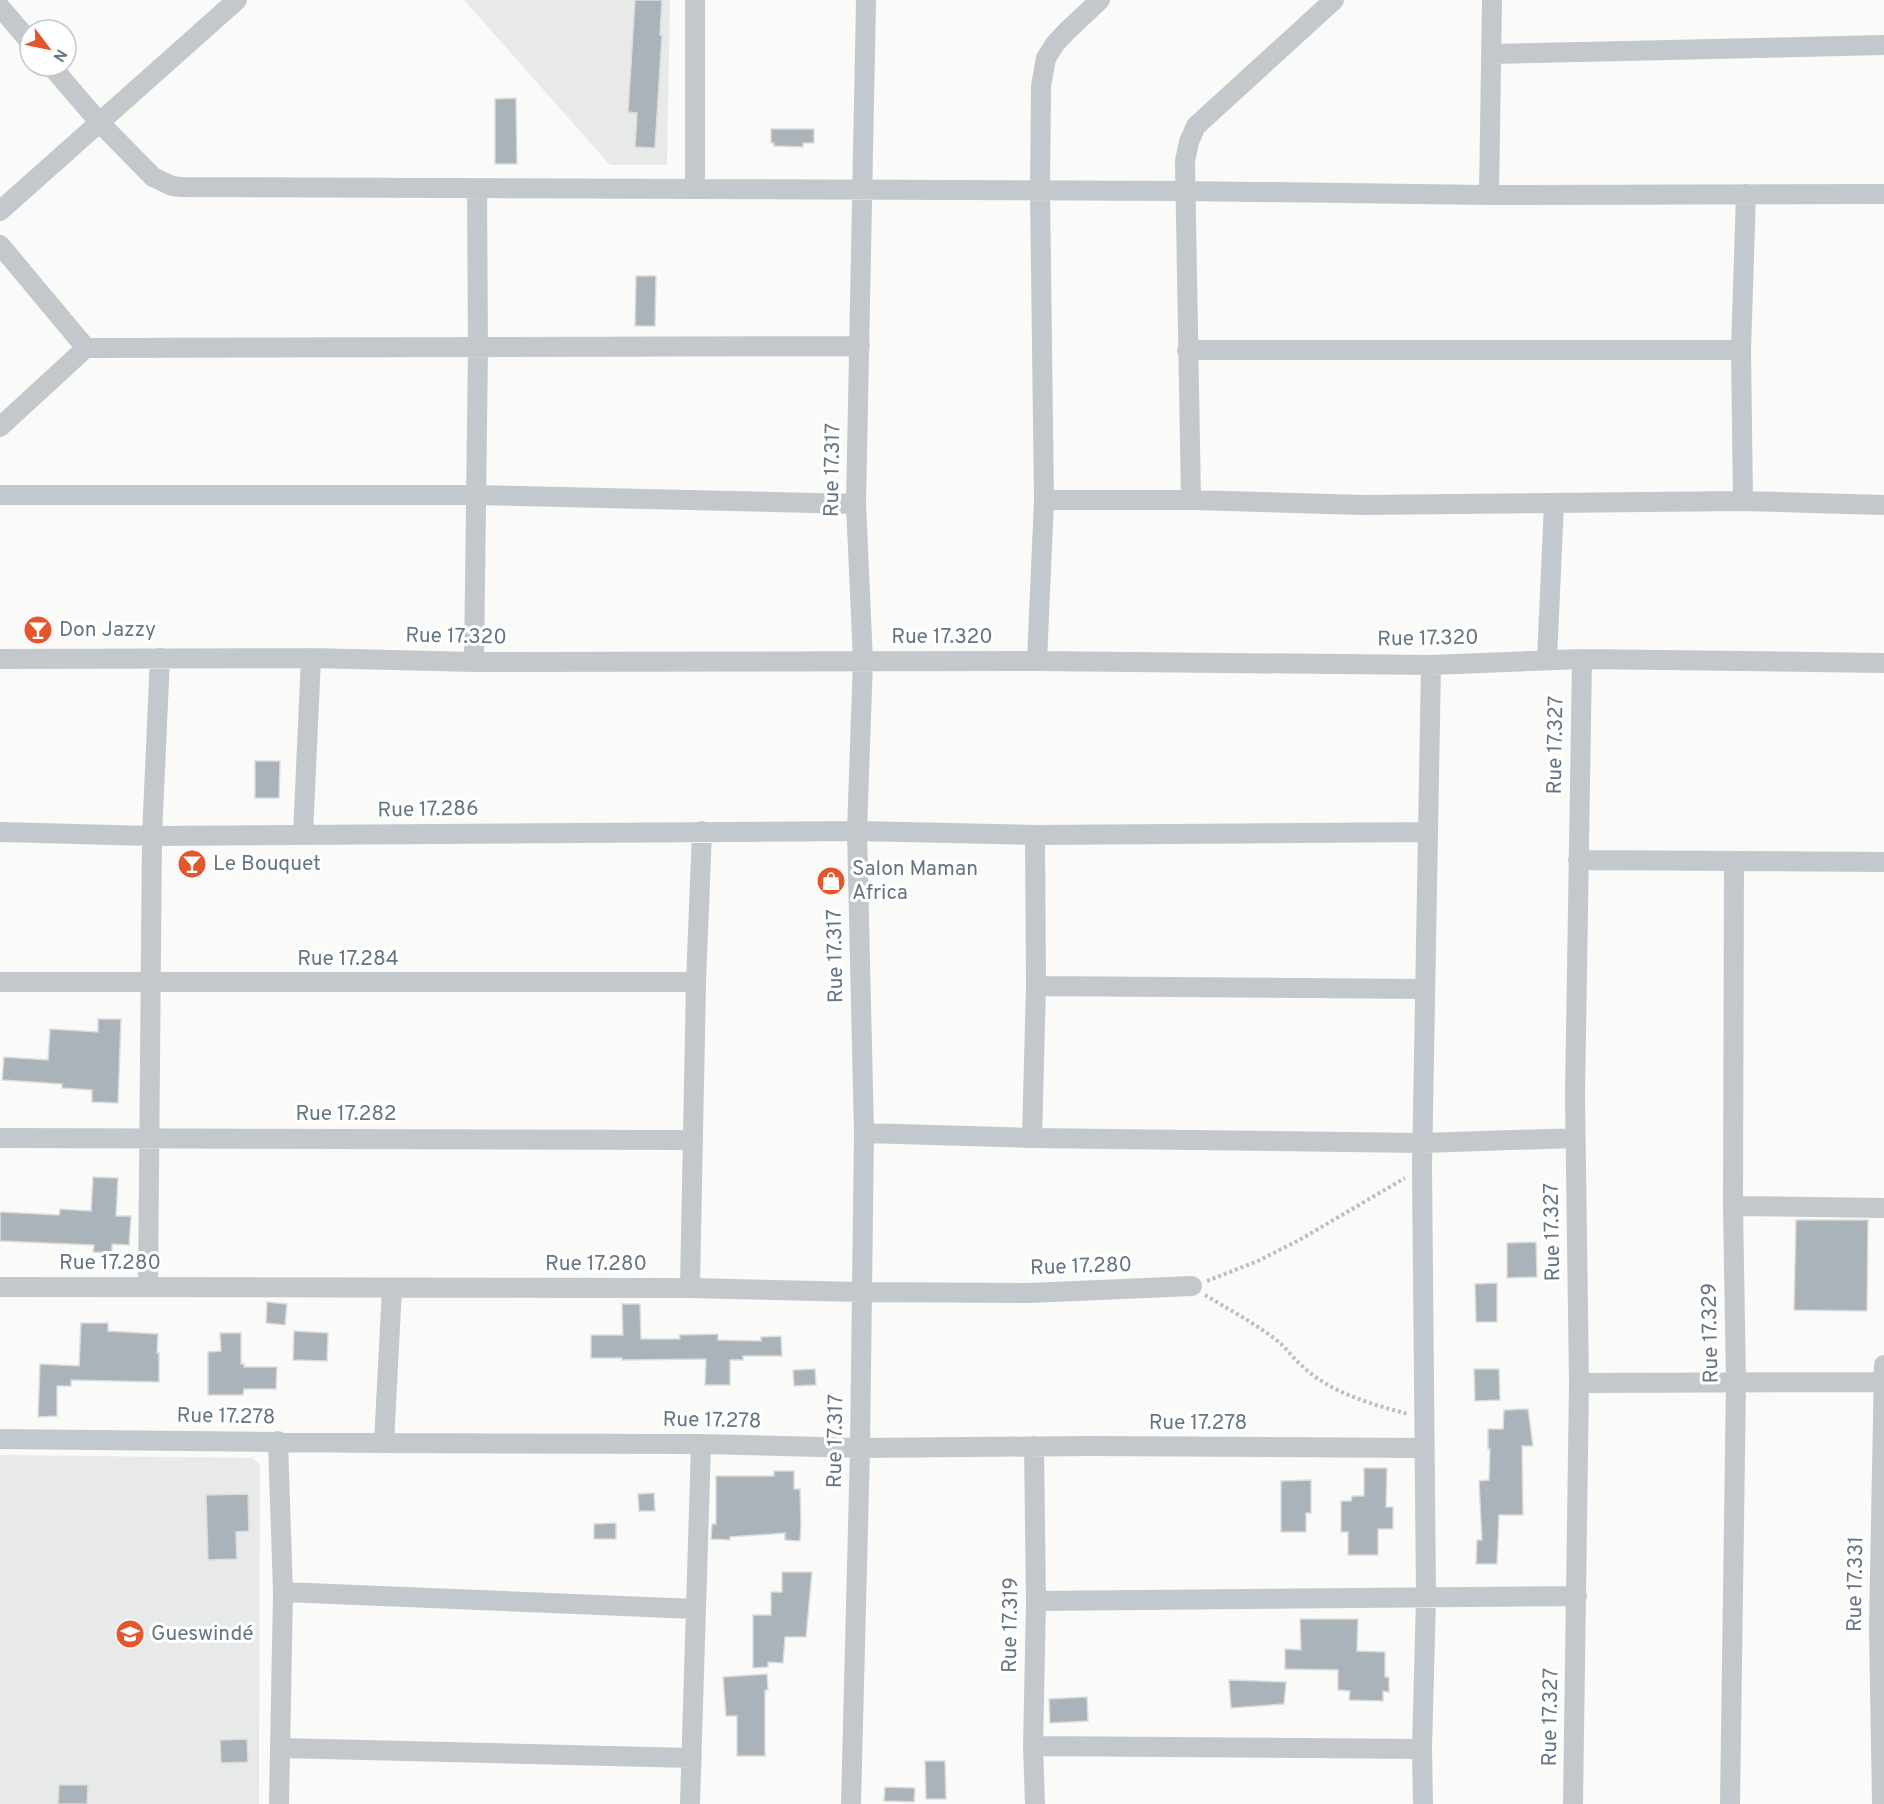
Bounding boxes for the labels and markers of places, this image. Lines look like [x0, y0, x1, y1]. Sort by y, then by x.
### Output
bar icon: Don Jazzy [22, 614, 54, 646]
place label: Don Jazzy [59, 617, 156, 644]
bar icon: Le Bouquet [176, 848, 208, 880]
place label: Le Bouquet [213, 851, 321, 878]
place label: Salon Maman Africa [852, 856, 978, 907]
shop icon: Salon Maman Africa [815, 865, 847, 897]
school or university icon: Gueswindé [114, 1618, 146, 1650]
place label: Gueswindé [151, 1621, 253, 1648]

